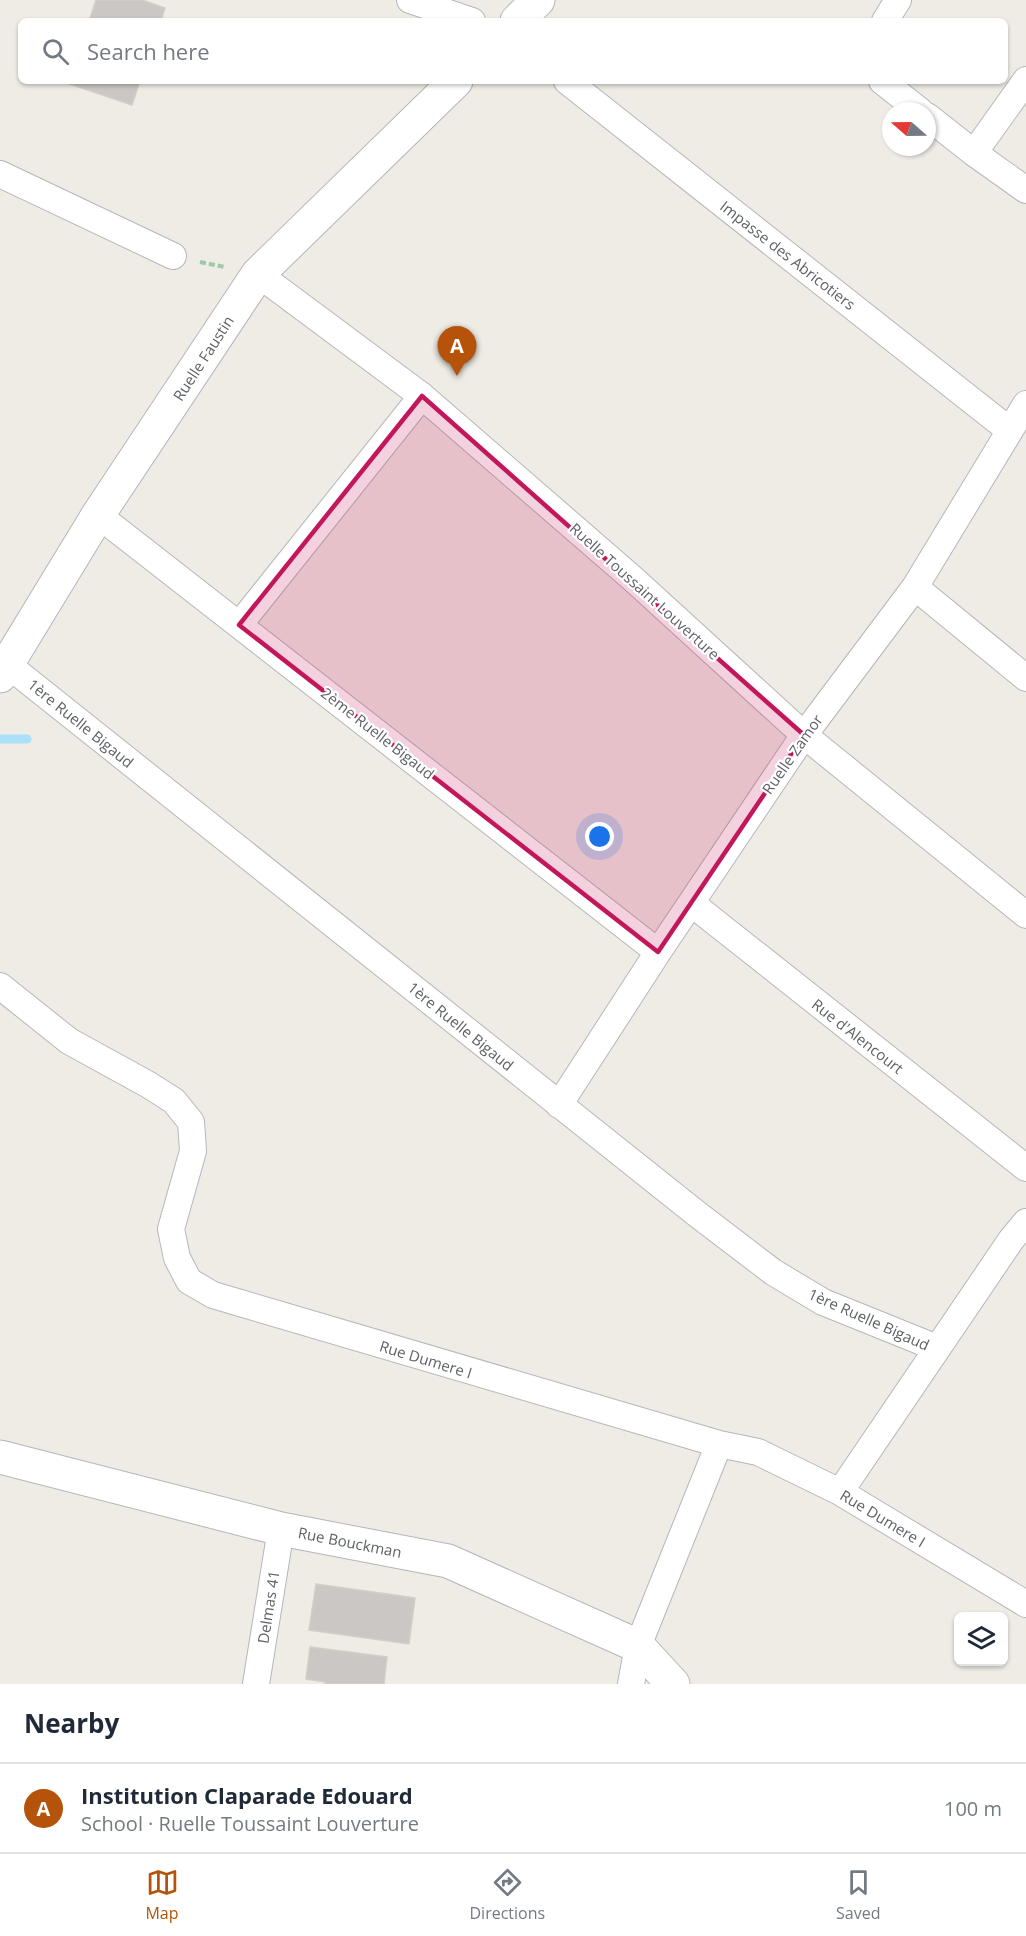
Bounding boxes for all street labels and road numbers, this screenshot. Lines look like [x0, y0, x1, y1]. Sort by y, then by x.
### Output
street label: Impasse des Abricotiers [716, 196, 860, 314]
street label: Ruelle Faustin [168, 312, 238, 404]
street label: Ruelle Toussaint Louverture [566, 518, 724, 664]
street label: 1ère Ruelle Bigaud [24, 674, 138, 772]
street label: 2ème Ruelle Bigaud [317, 683, 439, 783]
street label: Ruelle Zamor [757, 710, 827, 798]
street label: 1ère Ruelle Bigaud [404, 977, 518, 1075]
street label: Rue d'Alencourt [808, 994, 908, 1078]
street label: 1ère Ruelle Bigaud [805, 1283, 933, 1355]
street label: Rue Dumere I [377, 1335, 475, 1383]
street label: Rue Dumere I [837, 1485, 929, 1551]
street label: Rue Bouckman [296, 1522, 404, 1562]
street label: Delmas 41 [252, 1569, 284, 1645]

